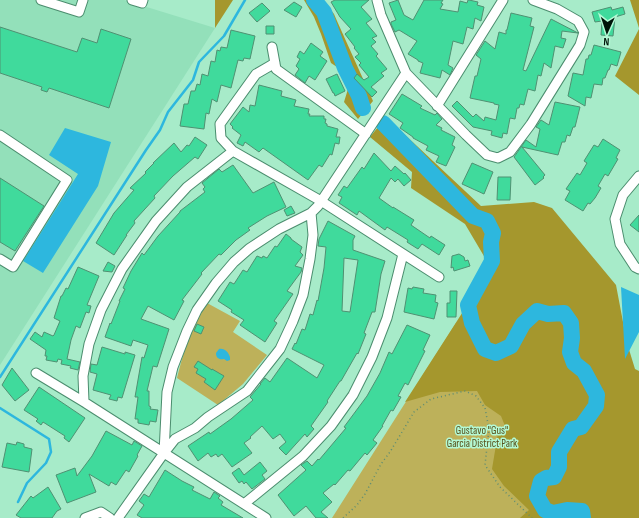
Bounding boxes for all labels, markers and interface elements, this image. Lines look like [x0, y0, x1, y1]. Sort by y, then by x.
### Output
north arrow [587, 12, 627, 52]
text: N [603, 35, 610, 48]
park label: Gustavo "Gus" Garcia District Park [447, 424, 518, 450]

